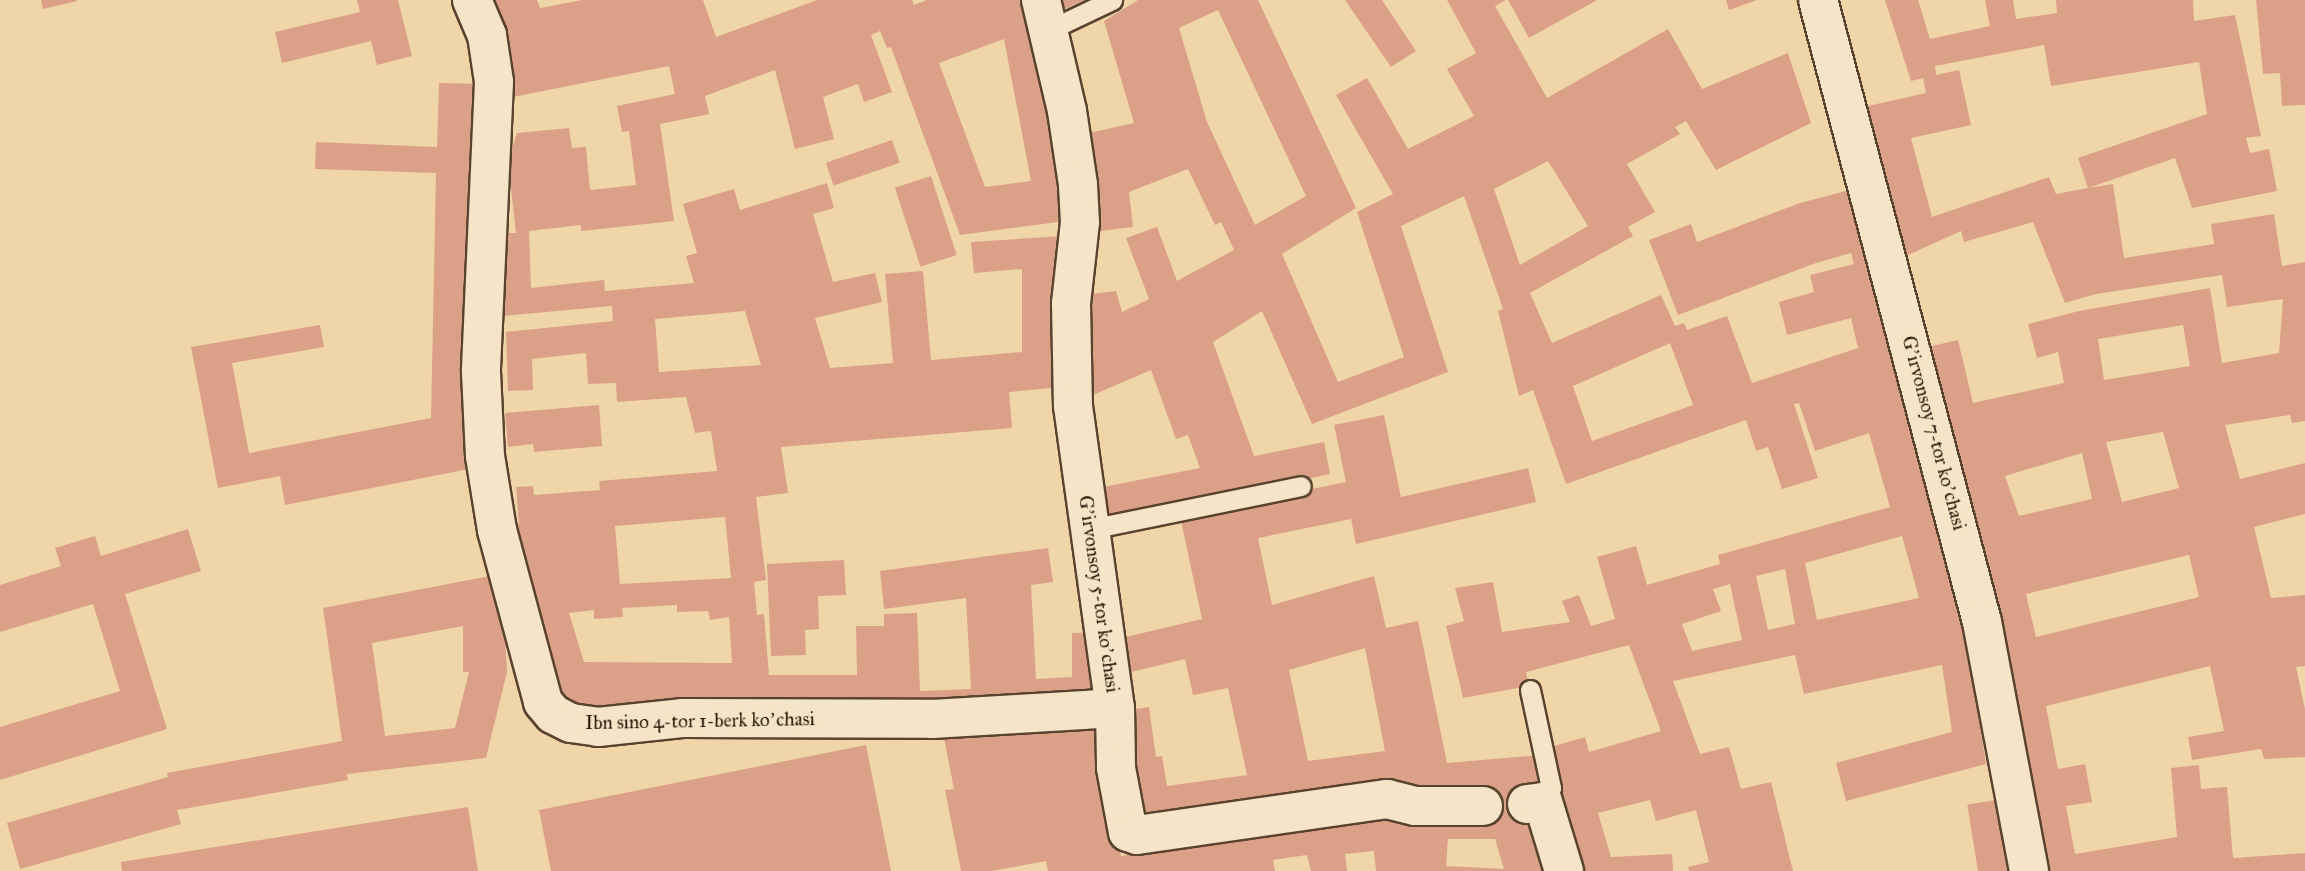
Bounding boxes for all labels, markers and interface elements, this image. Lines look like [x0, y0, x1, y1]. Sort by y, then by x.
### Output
street label: Gʼirvonsoy 7-tor koʼchasi [1897, 333, 1971, 533]
street label: Gʼirvonsoy 5-tor koʼchasi [1074, 494, 1124, 694]
street label: Ibn sino 4-tor 1-berk koʼchasi [585, 708, 815, 734]

